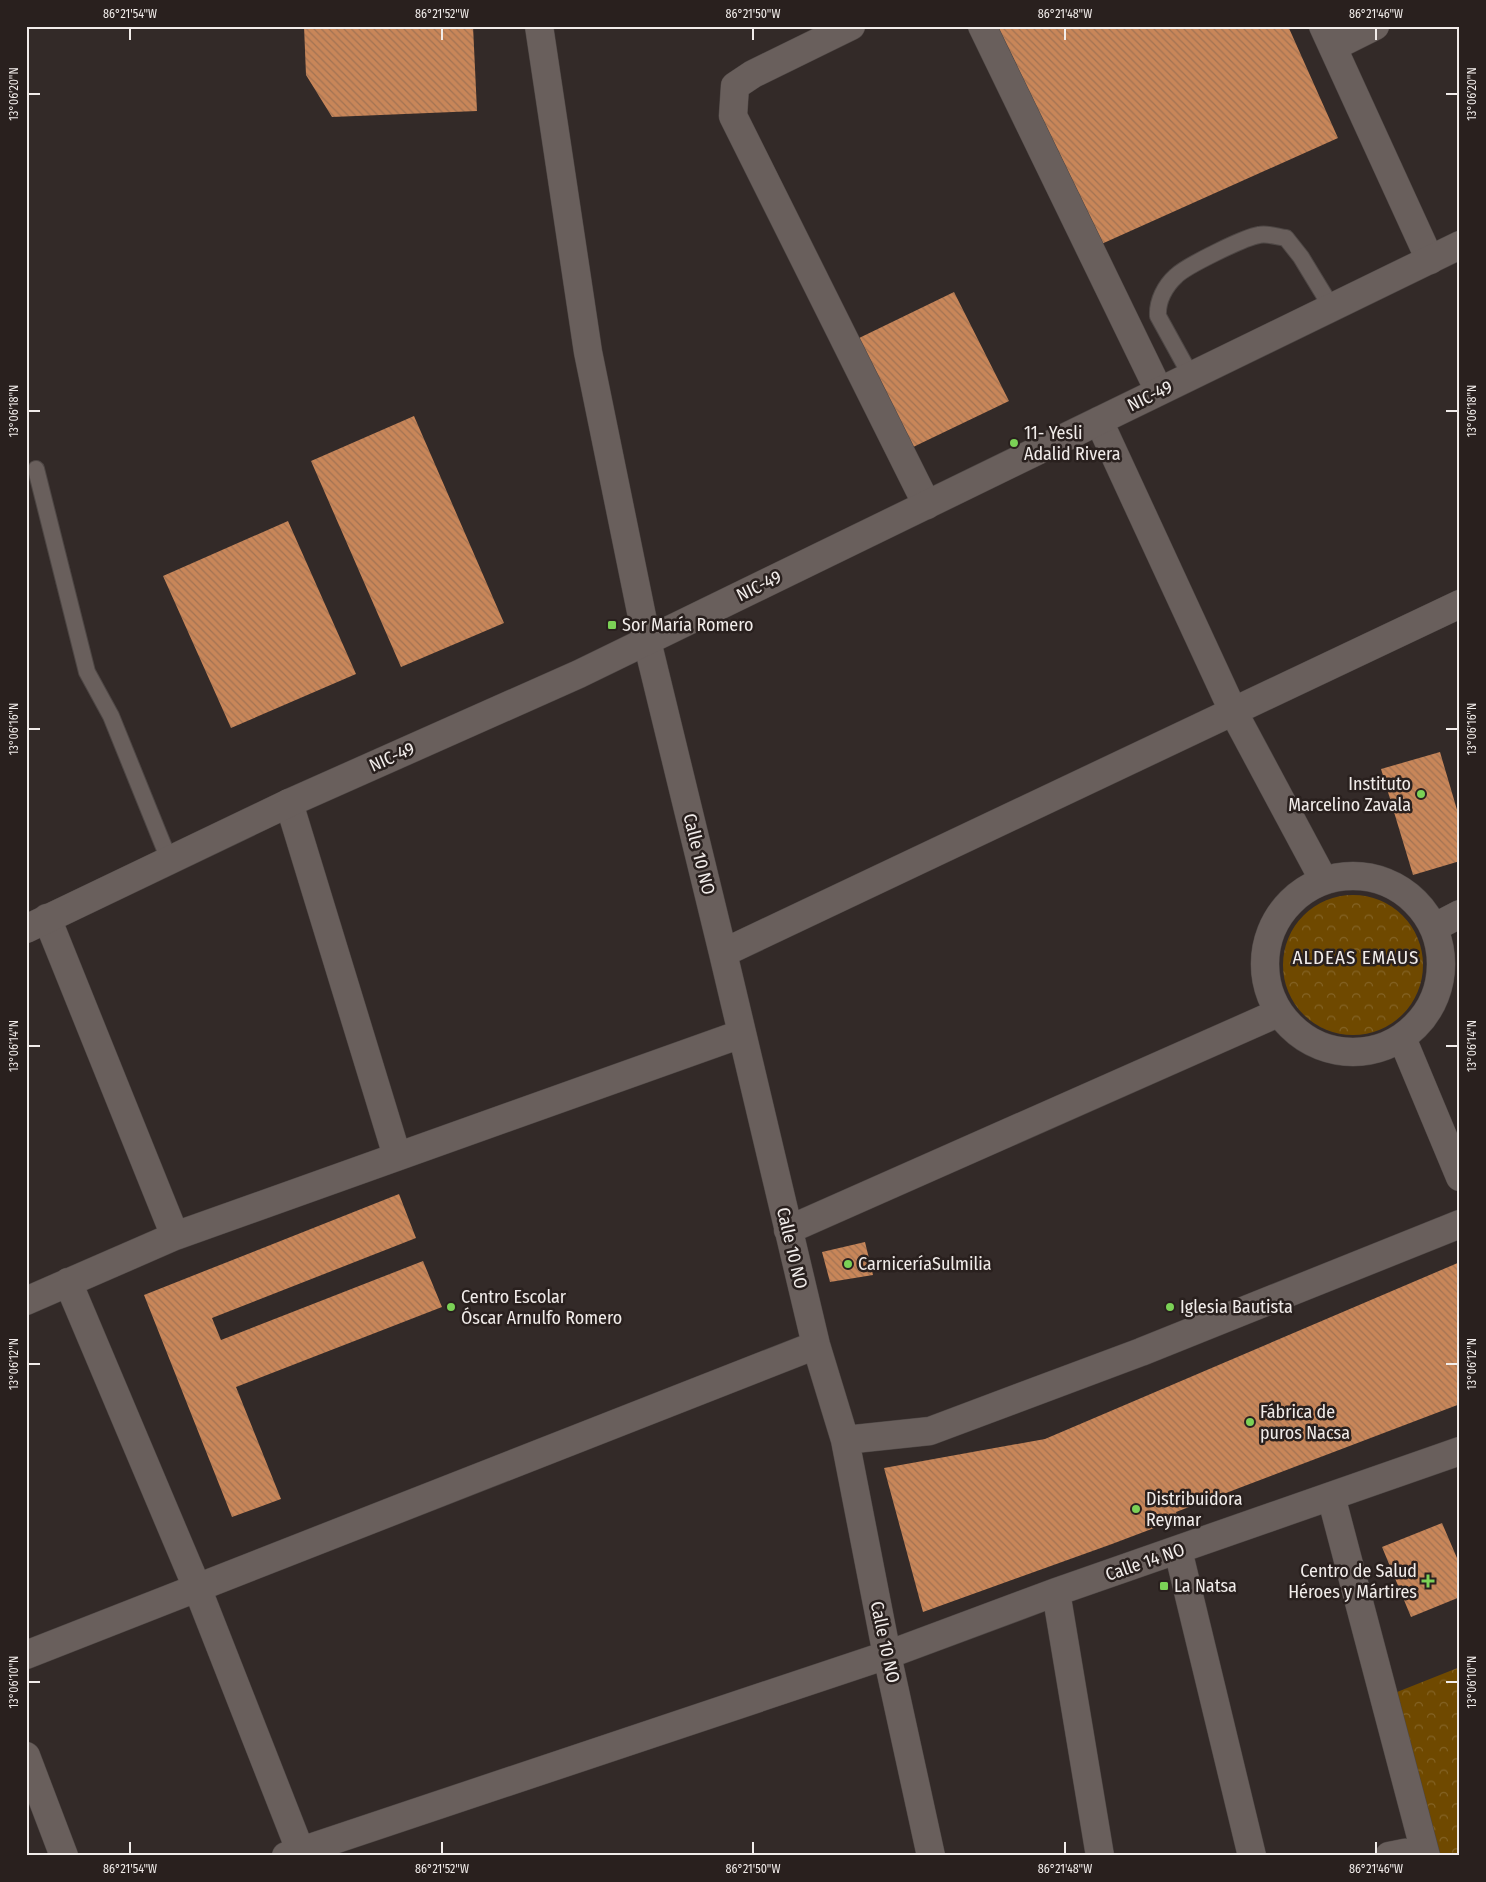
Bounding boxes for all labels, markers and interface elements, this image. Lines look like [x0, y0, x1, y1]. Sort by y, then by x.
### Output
text: 86°21'54"W [103, 7, 157, 21]
text: 86°21'52"W [415, 7, 469, 21]
text: 86°21'50"W [726, 7, 780, 21]
text: 86°21'48"W [1038, 7, 1092, 21]
text: 86°21'46"W [1349, 7, 1403, 21]
text: 13°06'20"N [7, 67, 21, 121]
text: 13°06'20"N [1465, 67, 1479, 121]
street label: NIC-49 [1124, 376, 1176, 416]
text: 13°06'18"N [7, 385, 21, 437]
text: 13°06'18"N [1465, 385, 1479, 437]
place label: 11- Yesli Adalid Rivera [1024, 422, 1121, 465]
marker: 11- Yesli Adalid Rivera [1008, 437, 1020, 449]
street label: NIC-49 [733, 566, 785, 606]
place label: Sor María Romero [622, 614, 753, 636]
marker: Sor María Romero [606, 619, 618, 631]
text: 13°06'16"N [7, 703, 21, 755]
text: 13°06'16"N [1465, 703, 1479, 755]
street label: NIC-49 [366, 737, 418, 777]
place label: Instituto Marcelino Zavala [1288, 773, 1411, 816]
marker: Instituto Marcelino Zavala [1415, 788, 1427, 800]
street label: Calle 10 NO [678, 811, 720, 897]
district label: ALDEAS EMAUS [1293, 946, 1419, 969]
text: 13°06'14"N [7, 1020, 21, 1072]
text: 13°06'14"N [1465, 1020, 1479, 1072]
street label: Calle 10 NO [772, 1205, 812, 1291]
place label: CarniceríaSulmilia [858, 1253, 992, 1275]
marker: CarniceríaSulmilia [842, 1258, 854, 1270]
place label: Centro Escolar Óscar Arnulfo Romero [461, 1286, 622, 1329]
place label: Iglesia Bautista [1180, 1296, 1293, 1318]
marker: Centro Escolar Óscar Arnulfo Romero [445, 1301, 457, 1313]
marker: Iglesia Bautista [1164, 1301, 1176, 1313]
text: 13°06'12"N [7, 1338, 21, 1390]
text: 13°06'12"N [1465, 1338, 1479, 1390]
place label: Fábrica de puros Nacsa [1260, 1401, 1350, 1444]
marker: Fábrica de puros Nacsa [1244, 1416, 1256, 1428]
place label: Distribuidora Reymar [1146, 1488, 1243, 1531]
marker: Distribuidora Reymar [1130, 1503, 1142, 1515]
street label: Calle 14 NO [1102, 1538, 1188, 1586]
place label: Centro de Salud Héroes y Mártires [1288, 1560, 1417, 1603]
marker: Centro de Salud Héroes y Mártires [1421, 1574, 1435, 1588]
place label: La Natsa [1174, 1575, 1237, 1597]
marker: La Natsa [1158, 1580, 1170, 1592]
street label: Calle 10 NO [866, 1599, 904, 1685]
text: 13°06'10"N [7, 1656, 21, 1708]
text: 13°06'10"N [1465, 1656, 1479, 1708]
text: 86°21'54"W [103, 1862, 157, 1876]
text: 86°21'52"W [415, 1862, 469, 1876]
text: 86°21'50"W [726, 1862, 780, 1876]
text: 86°21'48"W [1038, 1862, 1092, 1876]
text: 86°21'46"W [1349, 1862, 1403, 1876]

